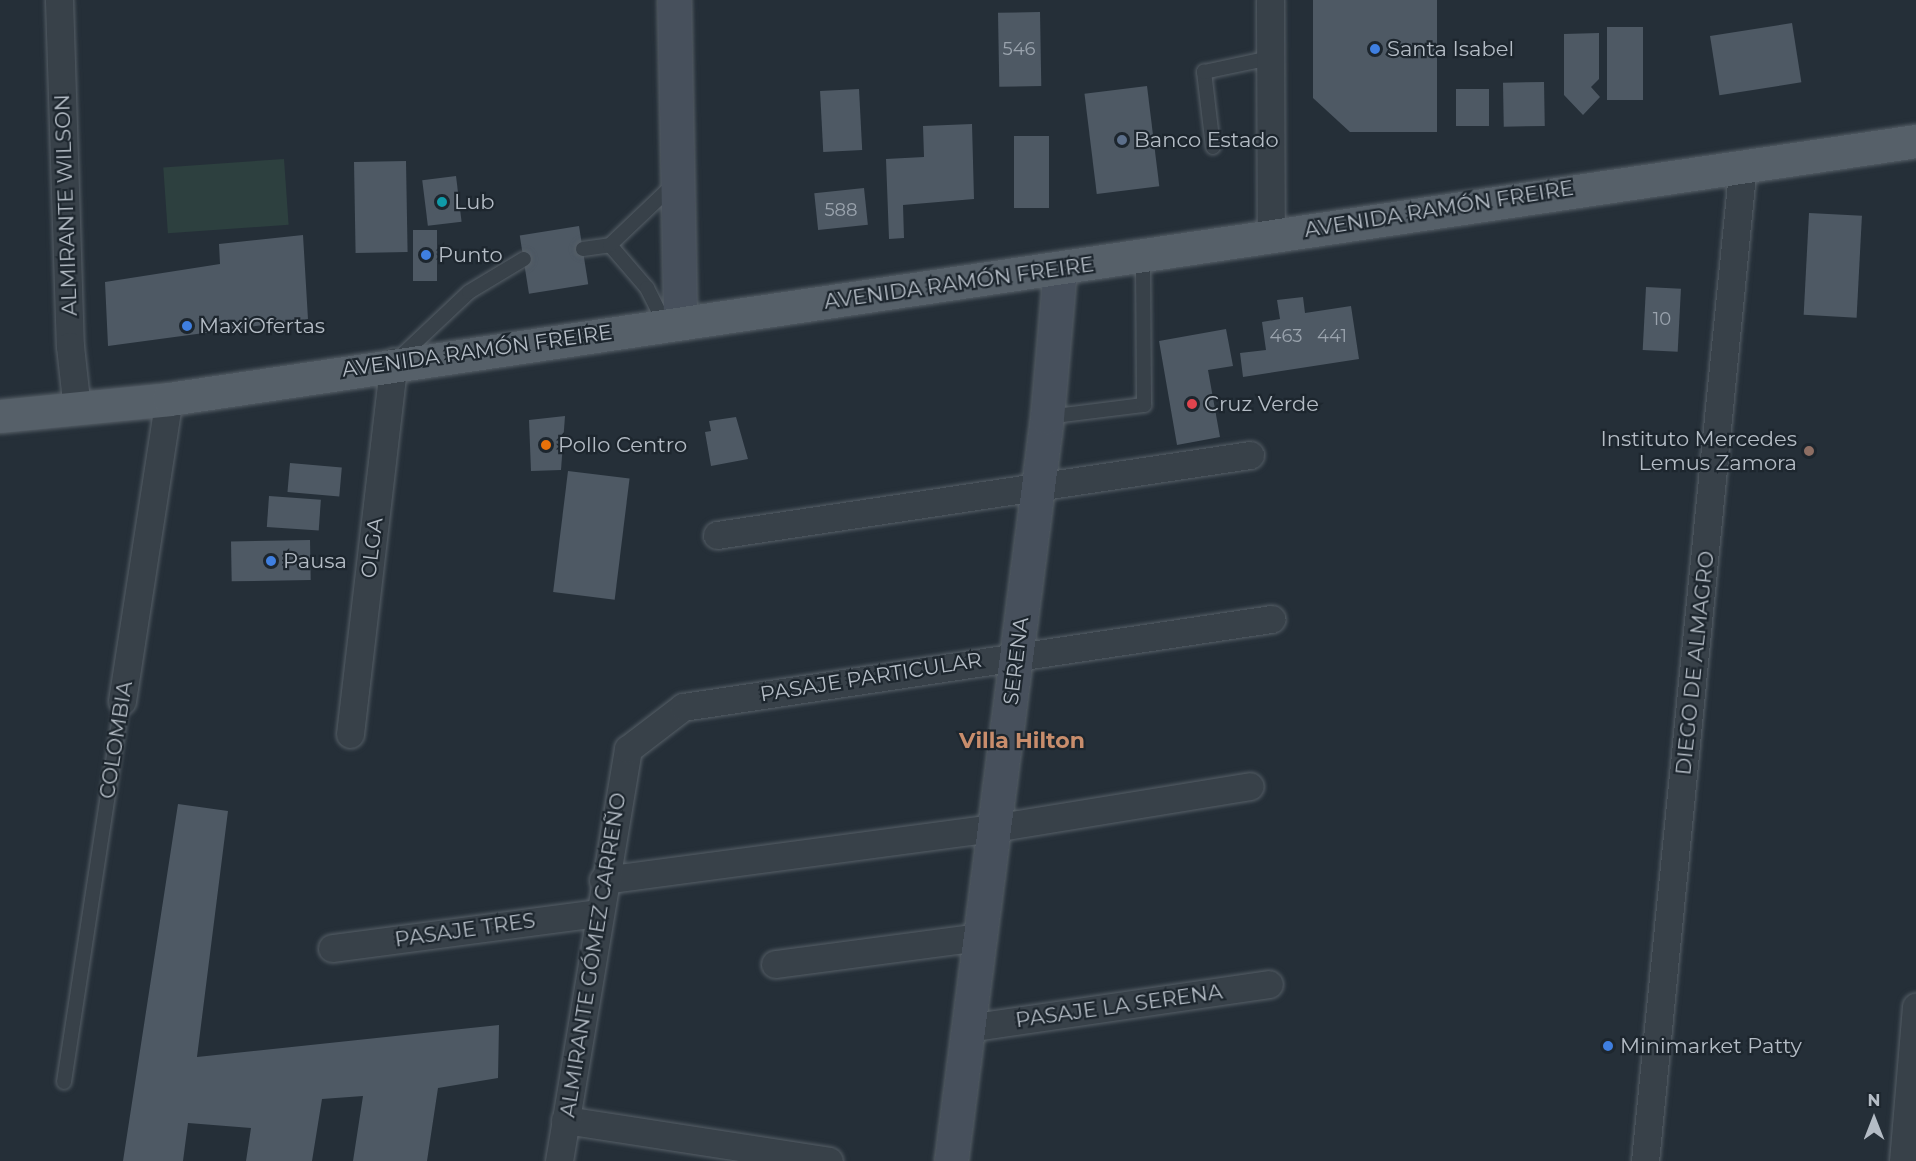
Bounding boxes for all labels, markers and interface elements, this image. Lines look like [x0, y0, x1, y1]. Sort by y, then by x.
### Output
place label: Santa Isabel [1387, 36, 1514, 62]
house number: 546 [1002, 38, 1036, 60]
marker: Santa Isabel [1368, 42, 1382, 56]
street label: ALMIRANTE WILSON [50, 94, 82, 316]
place label: Banco Estado [1134, 127, 1279, 153]
marker: Banco Estado [1115, 133, 1129, 147]
street label: AVENIDA RAMÓN FREIRE [1303, 175, 1575, 243]
place label: Lub [454, 189, 495, 215]
marker: Lub [435, 195, 449, 209]
house number: 588 [824, 199, 858, 221]
place label: Punto [438, 242, 503, 268]
marker: Punto [419, 248, 433, 262]
street label: AVENIDA RAMÓN FREIRE [822, 252, 1096, 314]
house number: 10 [1653, 308, 1671, 330]
place label: MaxiOfertas [199, 313, 325, 339]
marker: MaxiOfertas [180, 319, 194, 333]
street label: AVENIDA RAMÓN FREIRE [340, 320, 614, 382]
house number: 463 [1269, 325, 1303, 347]
house number: 441 [1317, 325, 1347, 347]
place label: Cruz Verde [1204, 391, 1319, 417]
marker: Cruz Verde [1185, 397, 1199, 411]
place label: Instituto Mercedes Lemus Zamora [1600, 426, 1797, 476]
place label: Pollo Centro [558, 432, 687, 458]
marker: Pollo Centro [539, 438, 553, 452]
marker: Instituto Mercedes Lemus Zamora [1802, 444, 1816, 458]
street label: OLGA [356, 516, 388, 580]
place label: Pausa [283, 548, 347, 574]
street label: DIEGO DE ALMAGRO [1671, 550, 1719, 776]
marker: Pausa [264, 554, 278, 568]
street label: SERENA [998, 616, 1034, 706]
street label: PASAJE PARTICULAR [758, 647, 984, 707]
street label: COLOMBIA [94, 679, 138, 801]
district label: Villa Hilton [959, 728, 1085, 754]
street label: ALMIRANTE GÓMEZ CARREÑO [555, 791, 631, 1119]
street label: PASAJE TRES [393, 908, 537, 952]
street label: PASAJE LA SERENA [1014, 979, 1224, 1033]
place label: Minimarket Patty [1620, 1033, 1802, 1059]
marker: Minimarket Patty [1601, 1039, 1615, 1053]
north arrow [1844, 1089, 1904, 1149]
text: N [1868, 1091, 1880, 1110]

